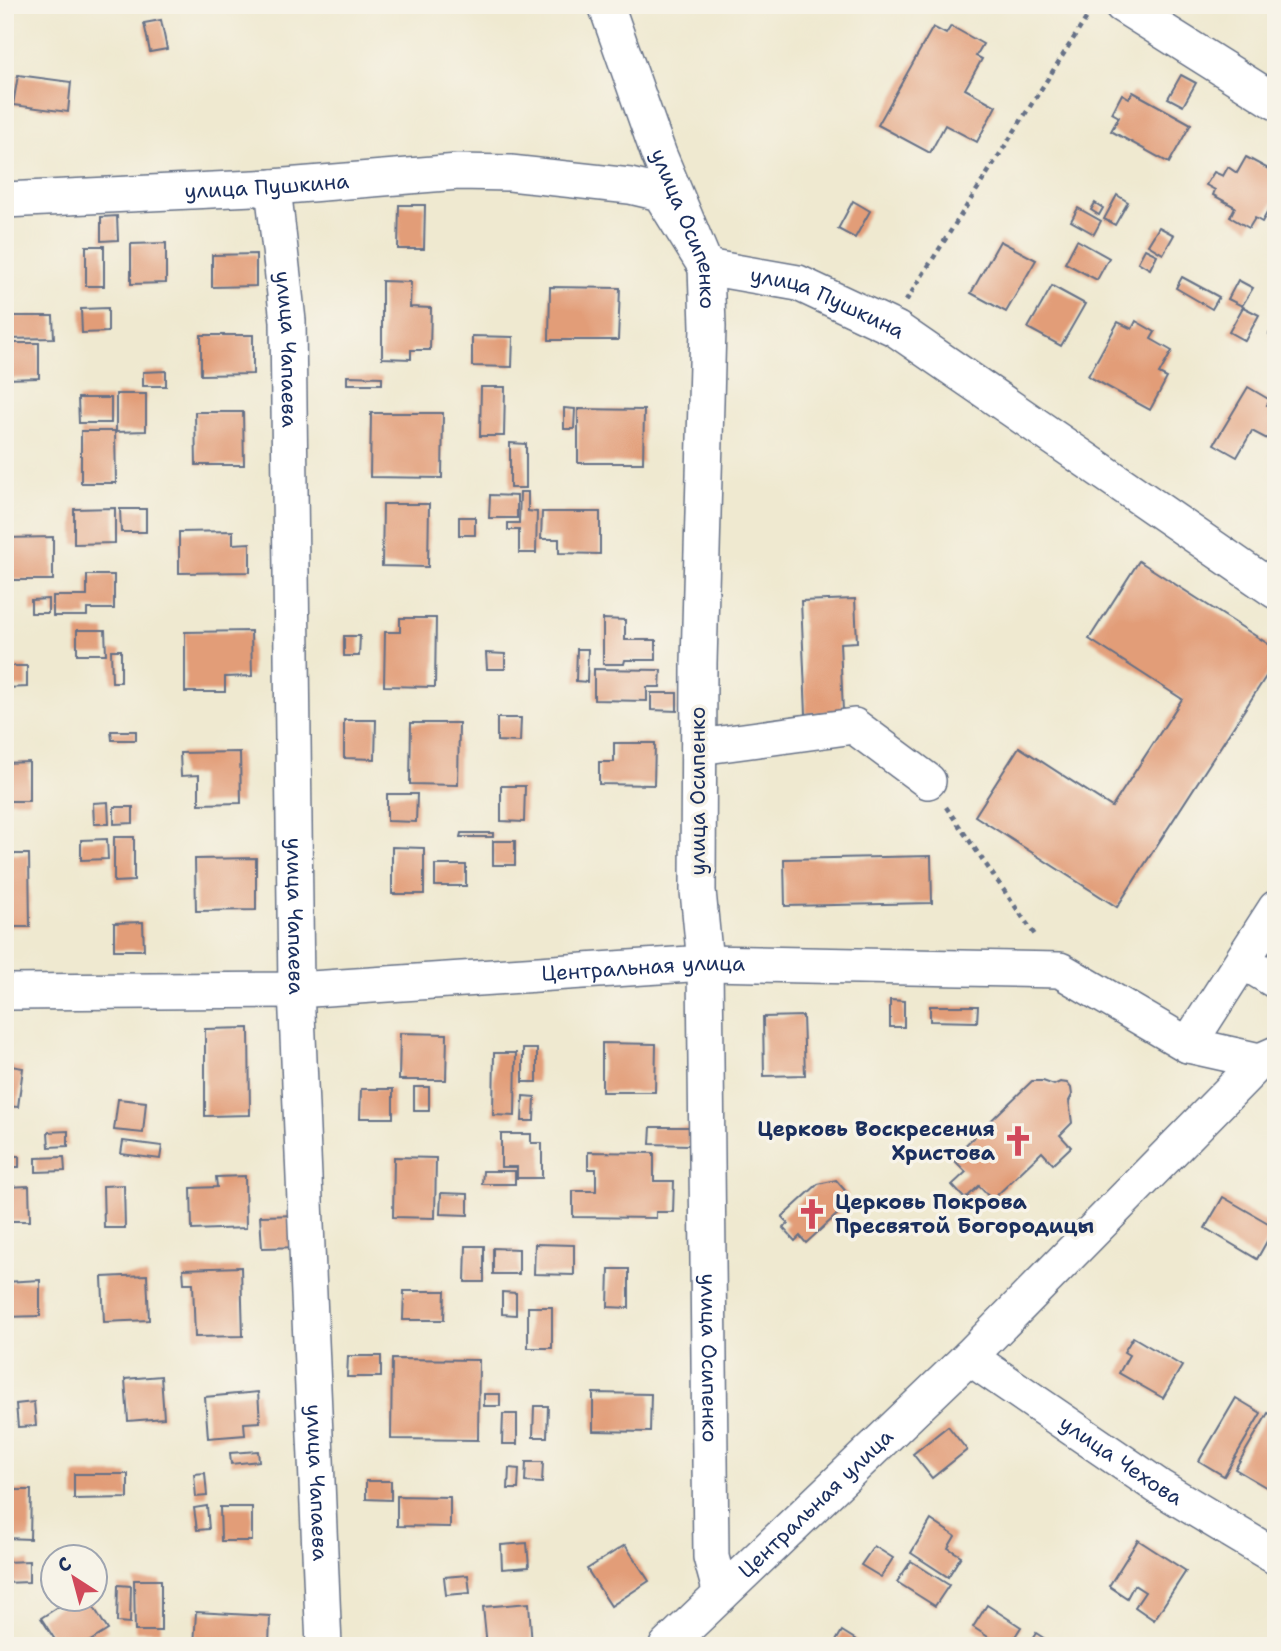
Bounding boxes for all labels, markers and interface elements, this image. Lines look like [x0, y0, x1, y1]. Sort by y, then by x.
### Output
street label: улица Осипенко [644, 144, 721, 309]
street label: улица Пушкина [184, 167, 350, 205]
street label: улица Пушкина [748, 261, 911, 345]
street label: улица Чапаева [268, 269, 303, 428]
street label: улица Осипенко [684, 707, 712, 875]
street label: улица Чапаева [280, 837, 310, 995]
street label: Центральная улица [540, 949, 746, 988]
place label: Церковь Воскресения Христова [757, 1115, 996, 1167]
church icon: Церковь Воскресения Христова [1001, 1124, 1035, 1158]
place label: Церковь Покрова Пресвятой Богородицы [835, 1188, 1094, 1240]
church icon: Церковь Покрова Пресвятой Богородицы [795, 1197, 829, 1231]
street label: улица Осипенко [694, 1273, 724, 1443]
street label: улица Чапаева [300, 1404, 334, 1562]
street label: улица Чехова [1054, 1409, 1188, 1512]
street label: Центральная улица [732, 1423, 899, 1584]
north arrow [38, 1542, 108, 1612]
text: С [52, 1551, 76, 1578]

